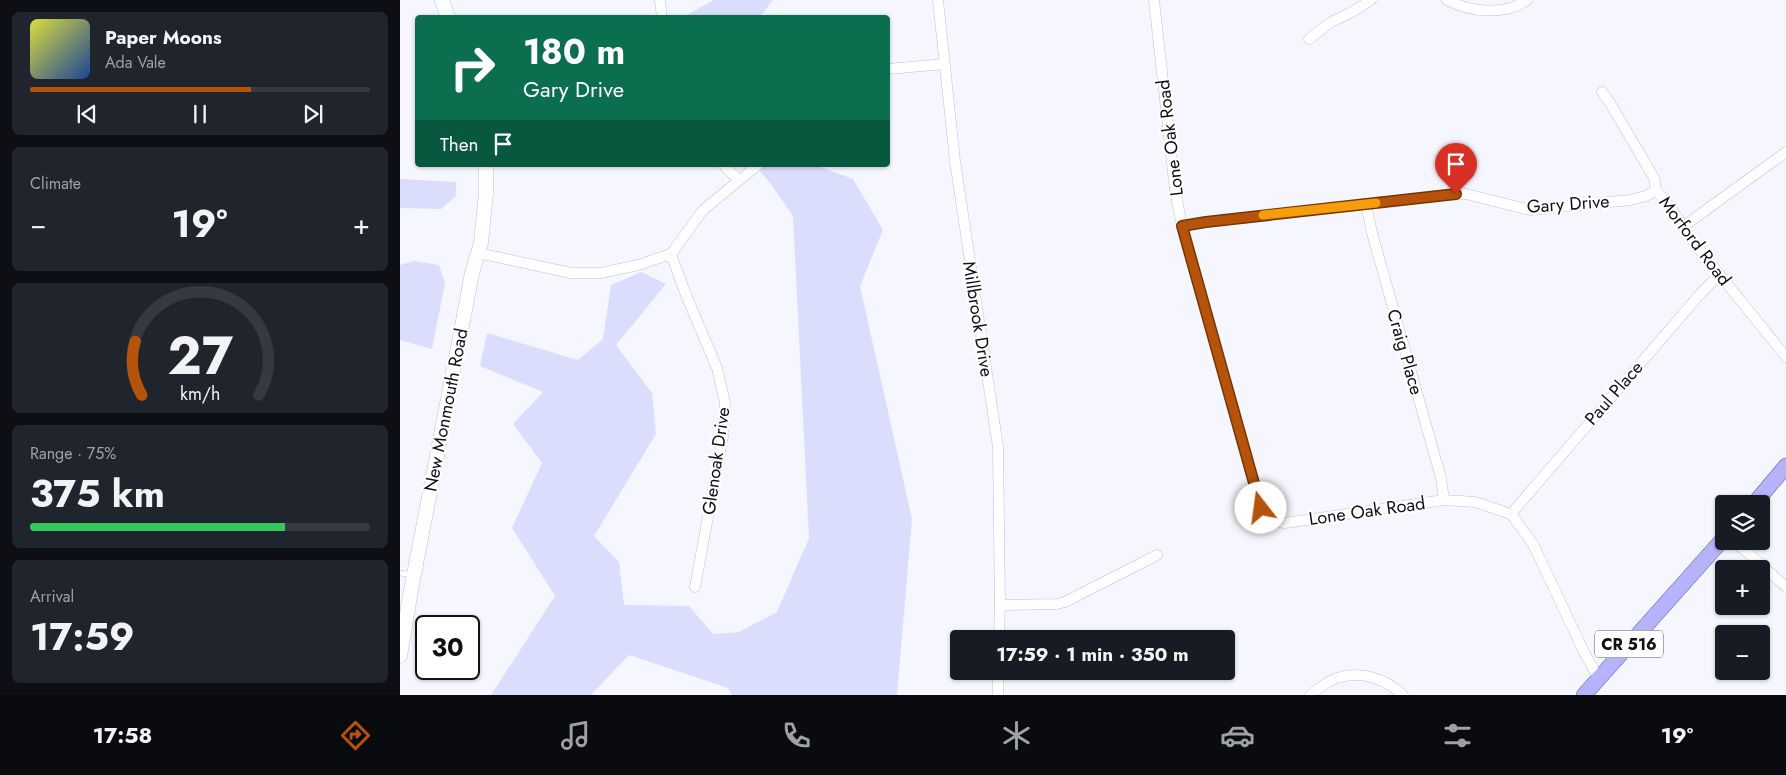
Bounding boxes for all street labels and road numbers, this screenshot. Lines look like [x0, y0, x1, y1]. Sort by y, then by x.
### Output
street label: Lone Oak Road [1150, 78, 1190, 198]
street label: Gary Drive [1526, 188, 1610, 220]
street label: Morford Road [1653, 191, 1737, 291]
street label: Millbrook Drive [956, 259, 1000, 379]
street label: Craig Place [1380, 306, 1430, 398]
street label: New Monmouth Road [417, 326, 475, 494]
street label: Paul Place [1579, 355, 1649, 431]
street label: Glenoak Drive [696, 405, 736, 517]
street label: Lone Oak Road [1307, 490, 1427, 532]
road number: CR 516 [1595, 630, 1663, 658]

